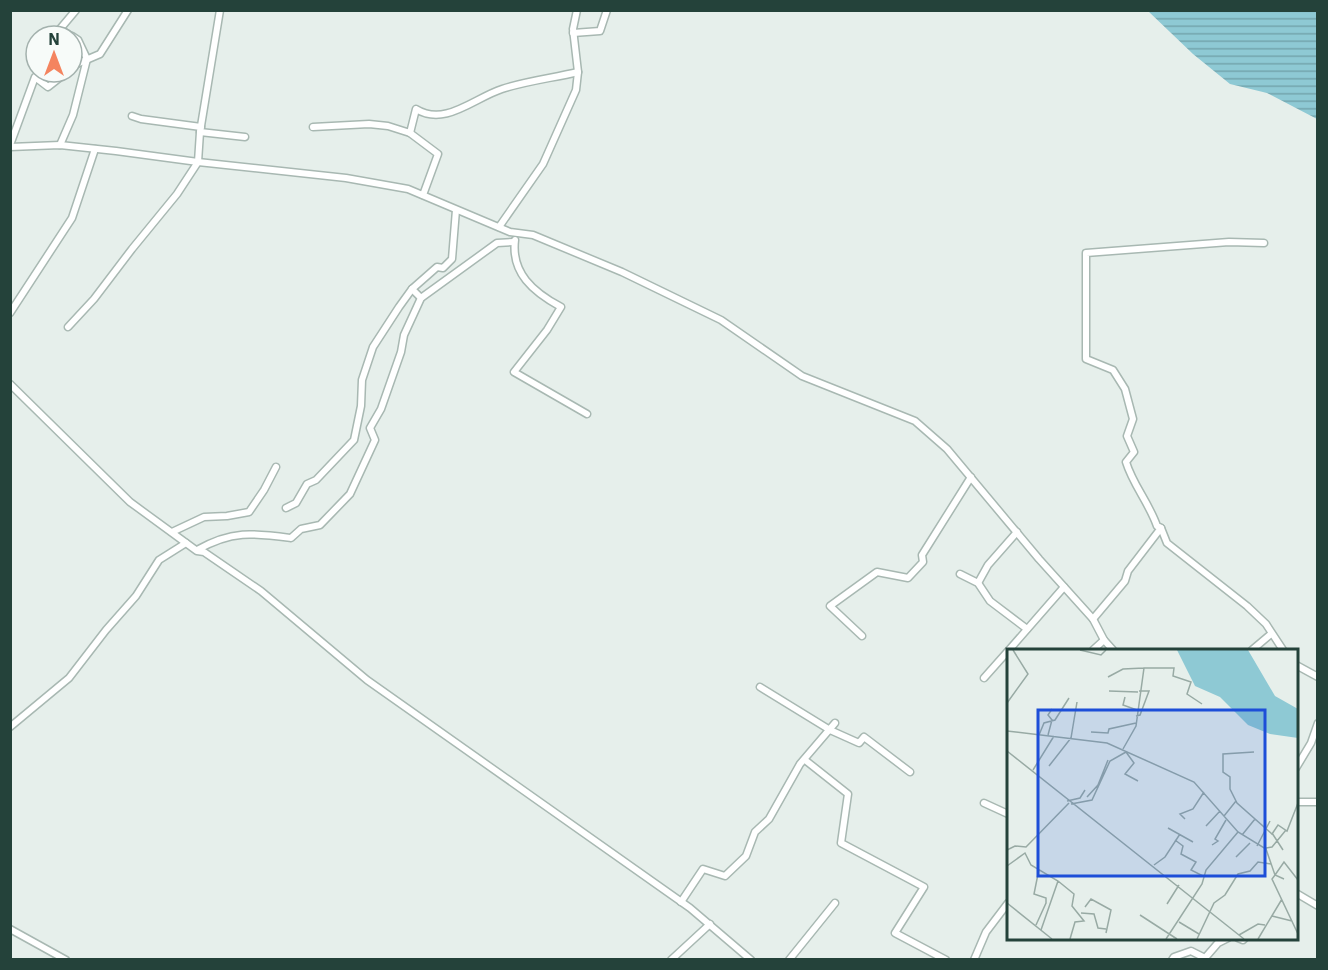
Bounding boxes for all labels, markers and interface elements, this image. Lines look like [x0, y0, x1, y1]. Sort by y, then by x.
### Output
north arrow [24, 24, 84, 84]
text: N [48, 29, 60, 49]
inset map [1007, 649, 1298, 940]

